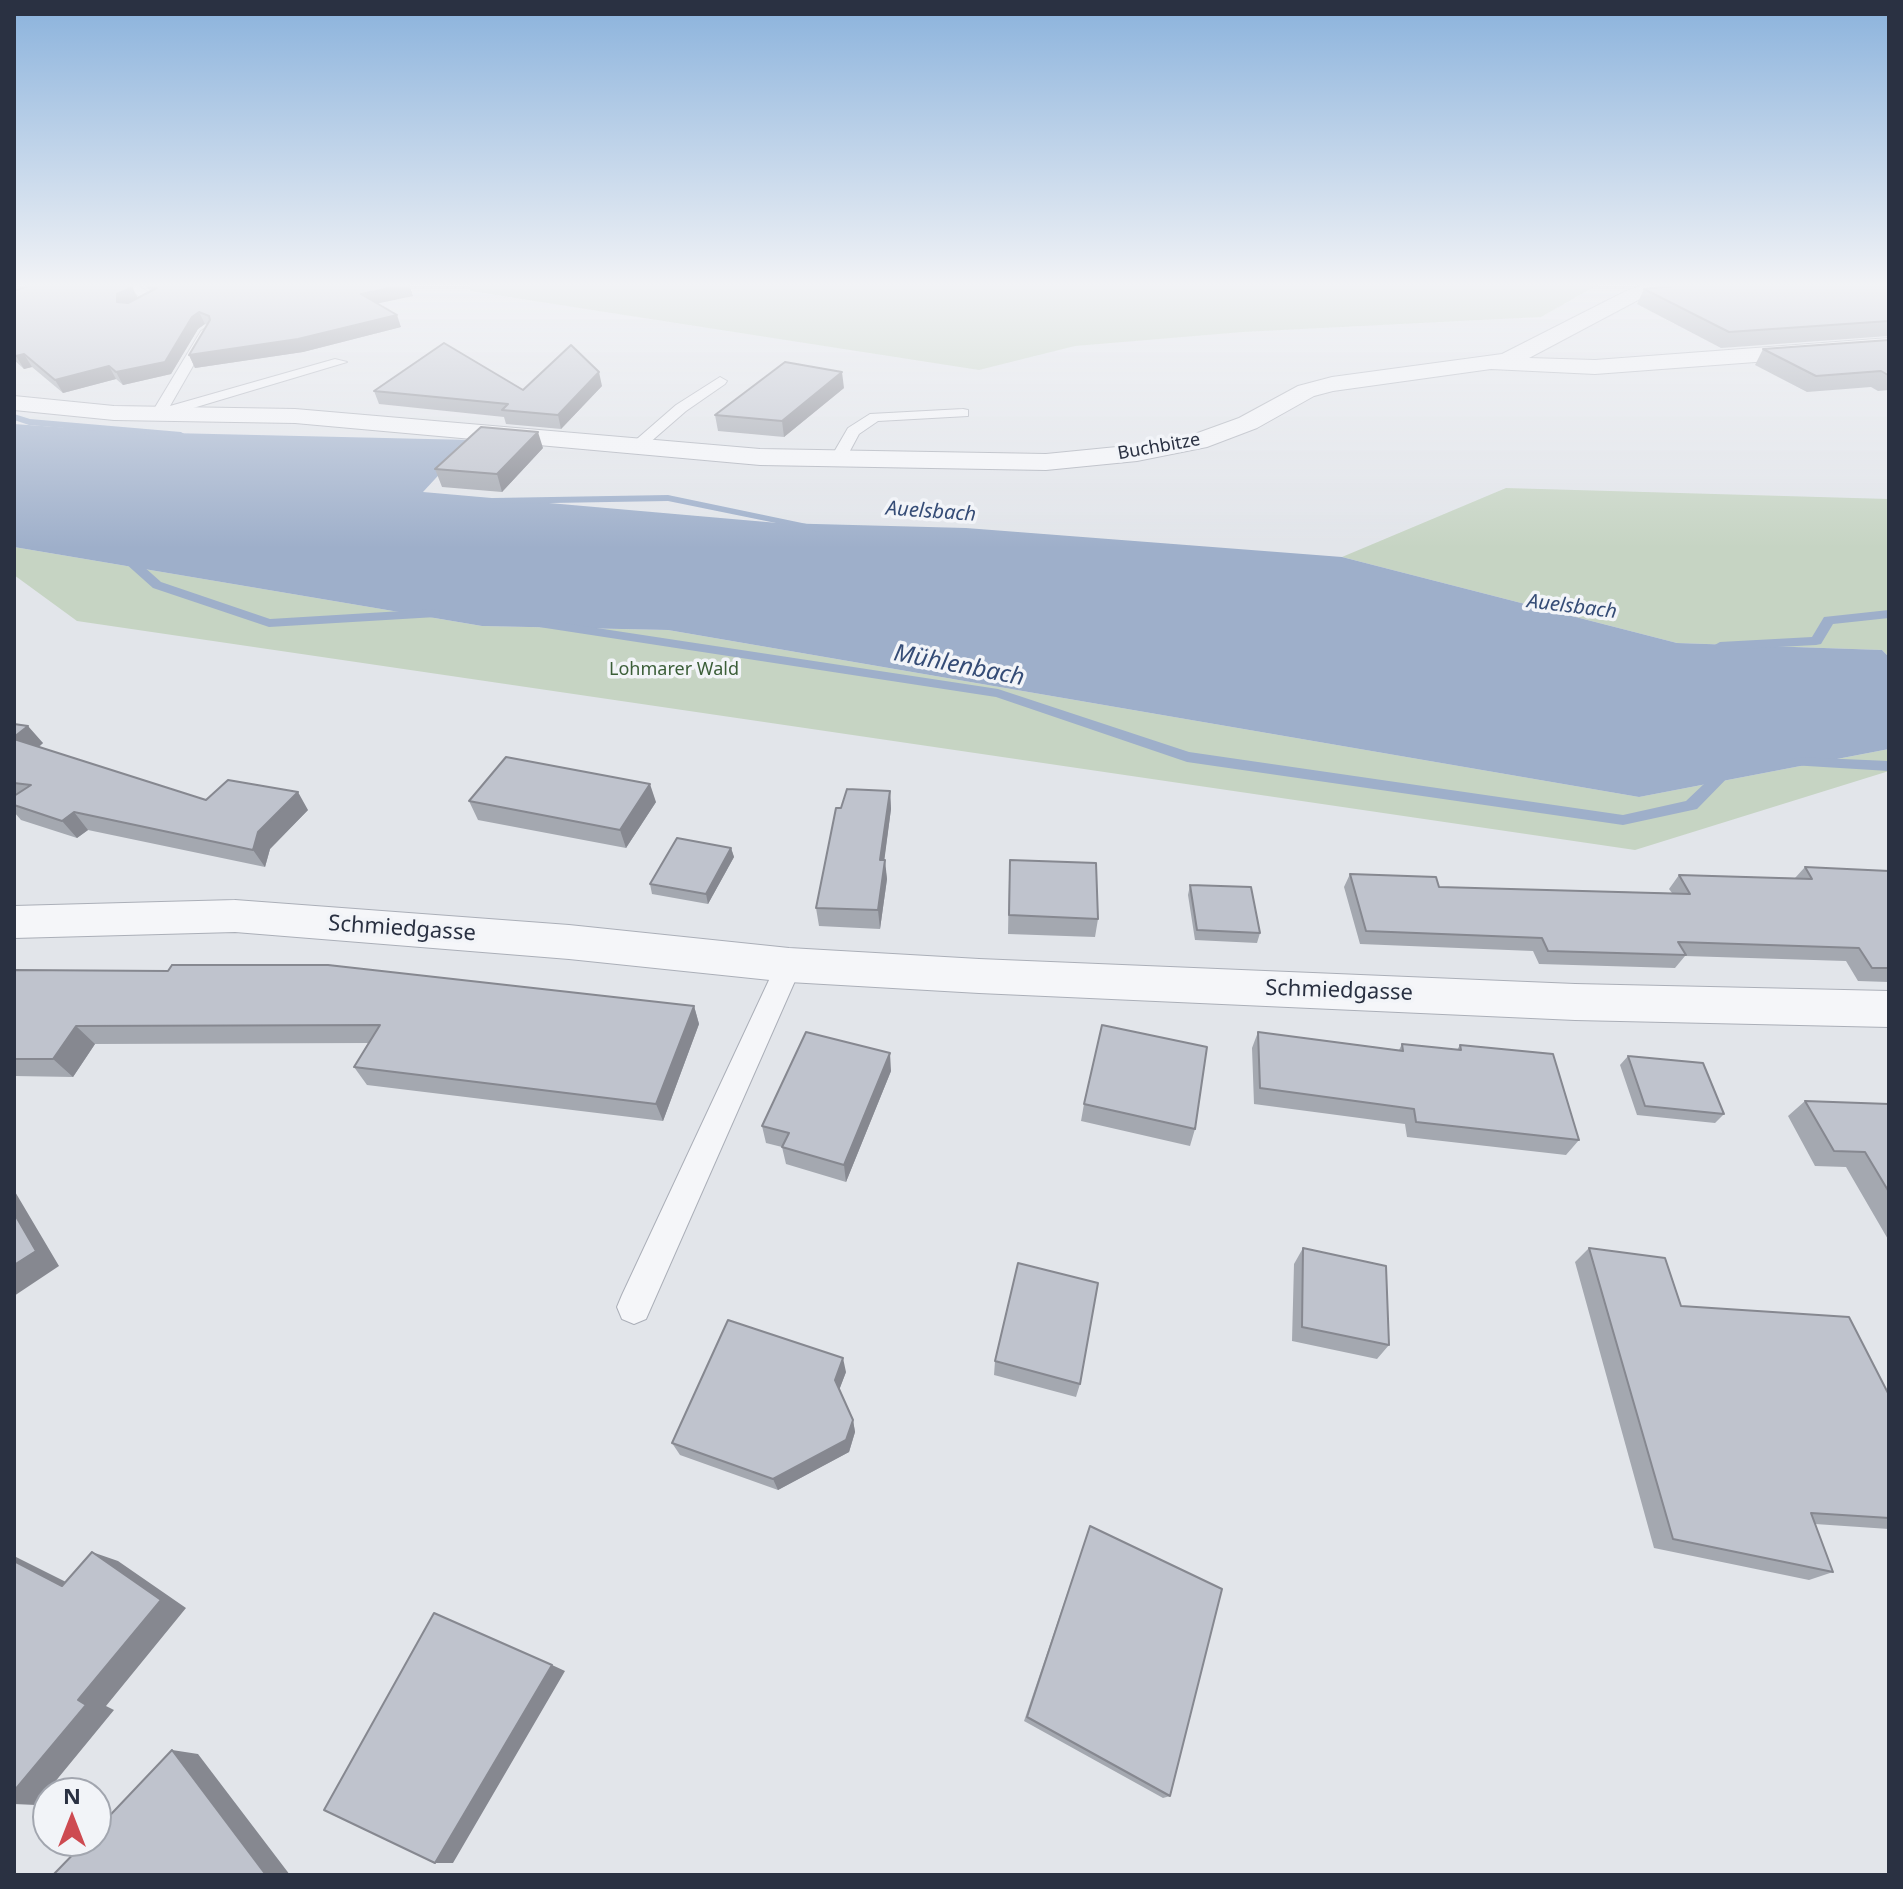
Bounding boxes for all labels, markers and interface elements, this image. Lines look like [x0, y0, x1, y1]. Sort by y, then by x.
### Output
street label: Buchbitze [1116, 429, 1202, 465]
water label: Auelsbach [885, 497, 977, 527]
water label: Auelsbach [1526, 590, 1618, 624]
water label: Mühlenbach [891, 639, 1027, 693]
park label: Lohmarer Wald [609, 659, 739, 681]
street label: Schmiedgasse [327, 911, 477, 947]
street label: Schmiedgasse [1265, 975, 1413, 1007]
north arrow [32, 1777, 112, 1857]
text: N [63, 1780, 81, 1810]

